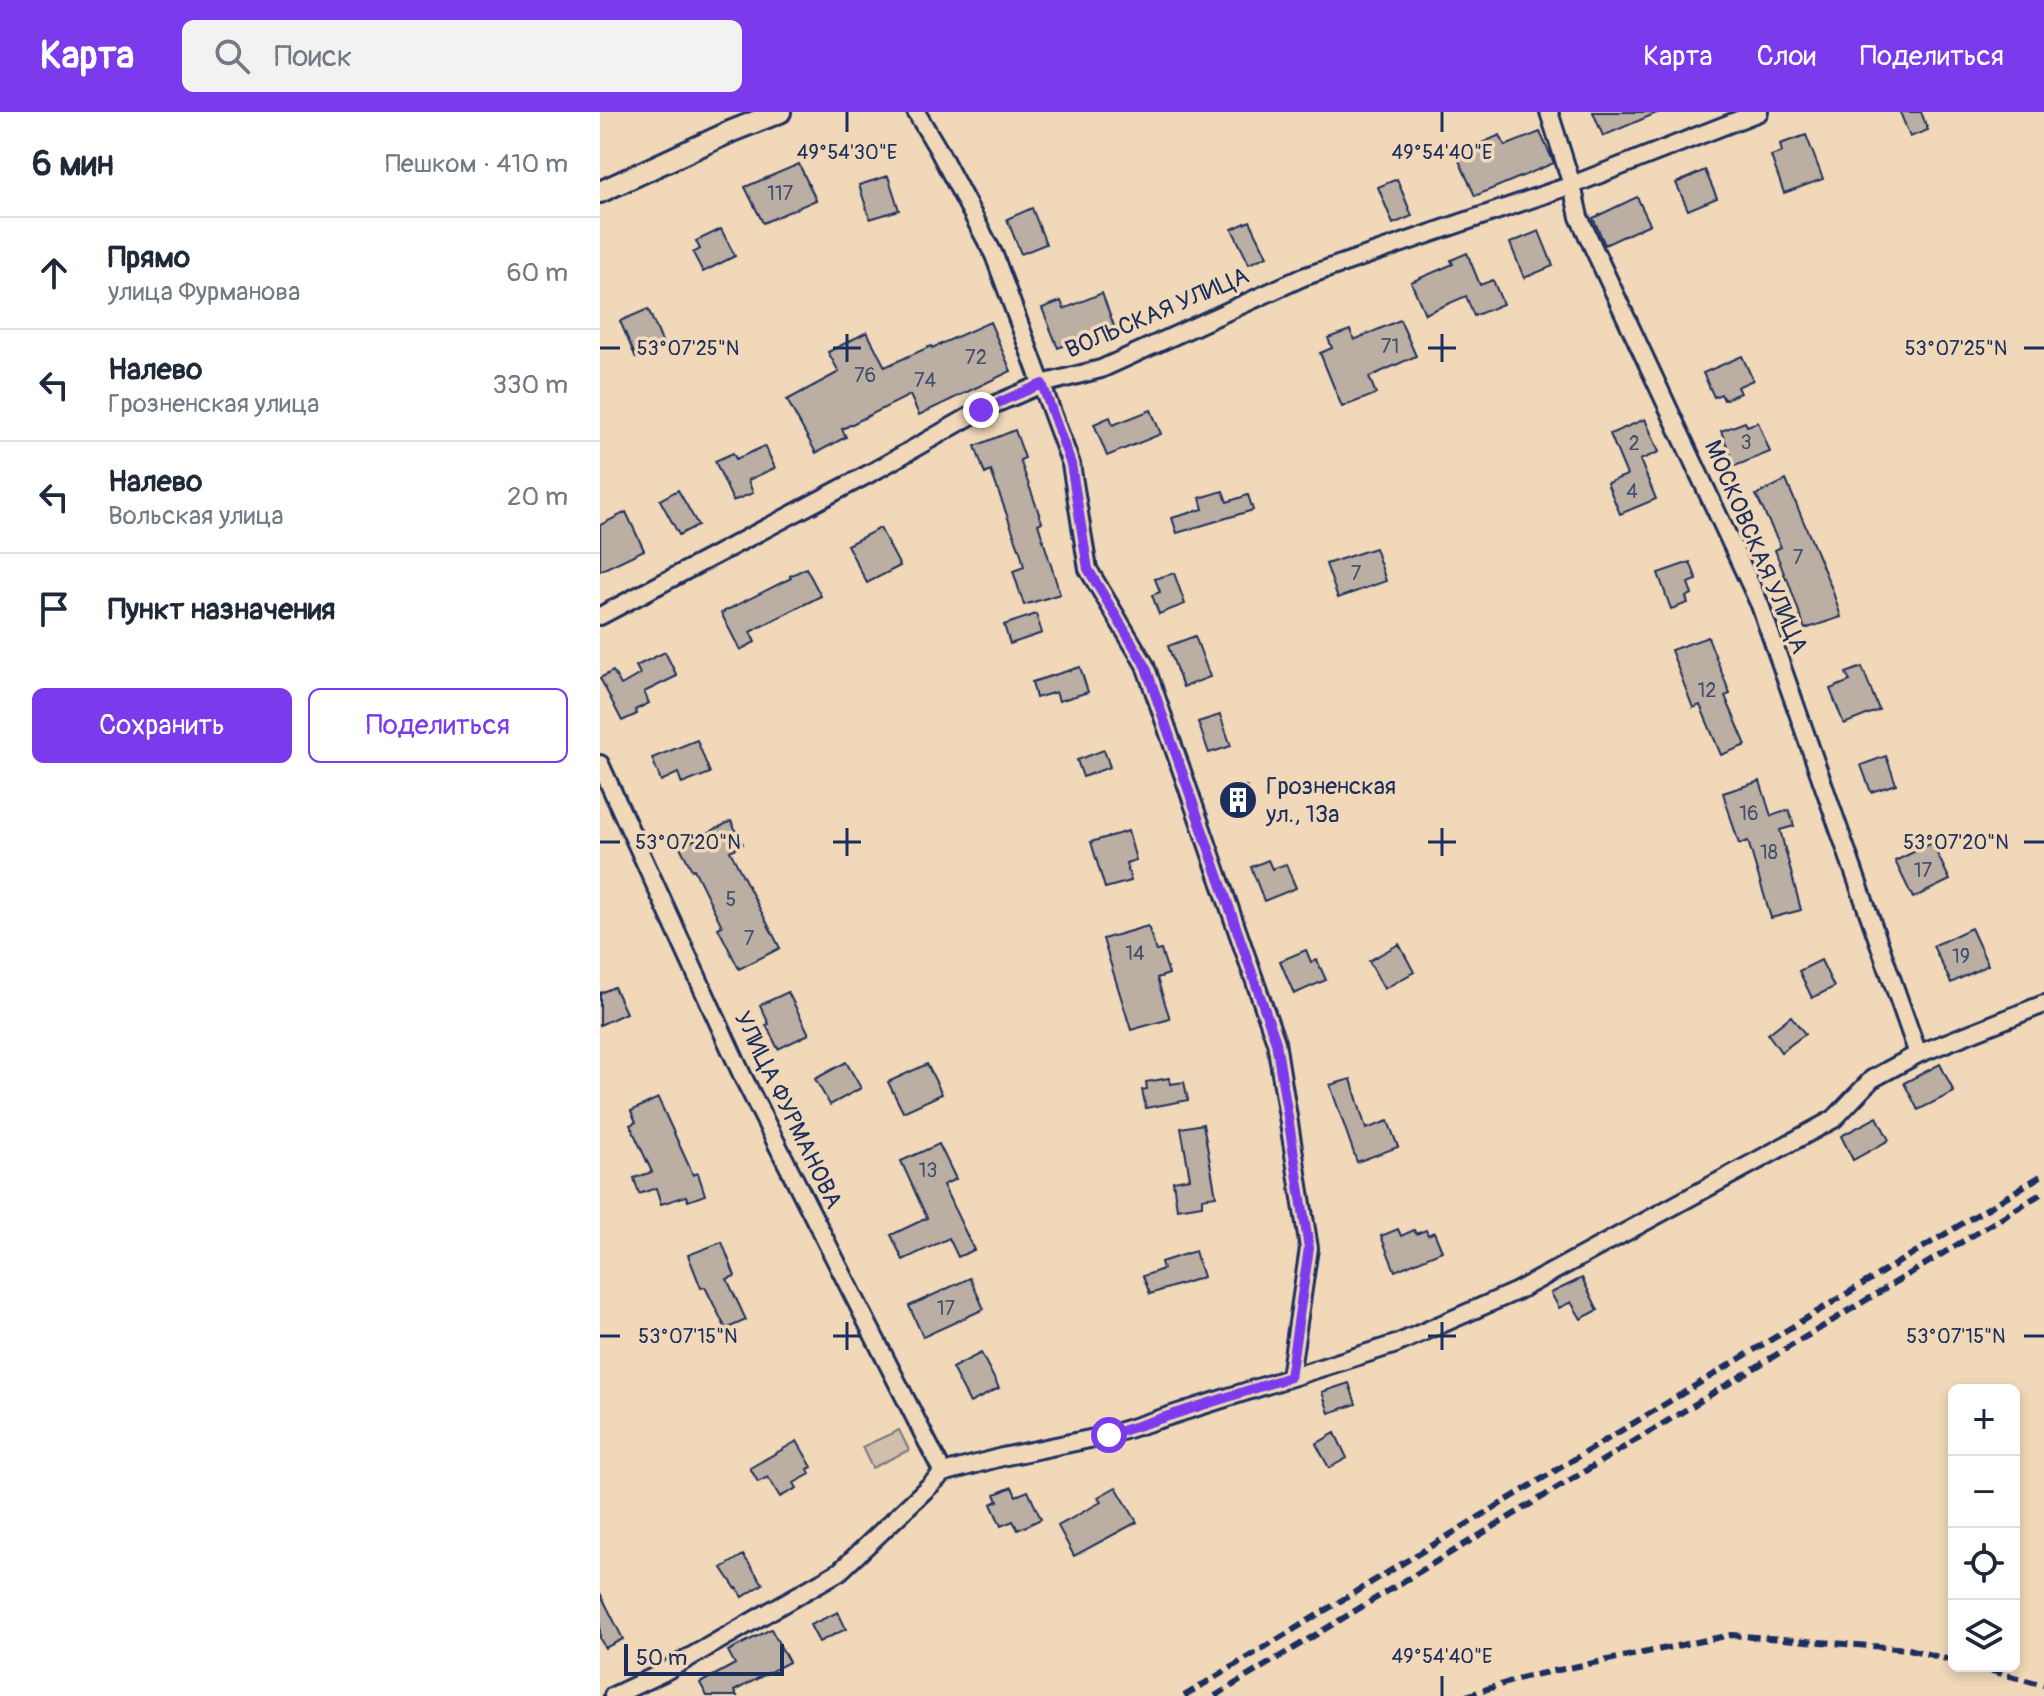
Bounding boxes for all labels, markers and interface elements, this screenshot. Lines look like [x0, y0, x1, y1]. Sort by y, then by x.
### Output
search box [182, 20, 742, 92]
text: Карта [40, 32, 134, 80]
icon: search [210, 34, 254, 78]
text: Поиск [274, 38, 352, 75]
text: Карта [1643, 39, 1713, 74]
text: Слои [1757, 39, 1816, 74]
text: Поделиться [1860, 39, 2004, 74]
text: 49°54'30"E [797, 140, 897, 165]
text: 49°54'40"E [1392, 140, 1492, 165]
text: 6 мин [32, 143, 114, 186]
text: Пешком · 410 m [385, 148, 568, 180]
house number: 117 [767, 181, 794, 206]
text: Прямо [108, 239, 190, 276]
icon: ahead [32, 251, 76, 295]
text: 60 m [506, 257, 568, 289]
street label: ВОЛЬСКАЯ УЛИЦА [1061, 261, 1253, 365]
text: улица Фурманова [108, 276, 300, 308]
house number: 71 [1381, 334, 1399, 359]
text: 53°07'25"N [637, 336, 739, 361]
text: 53°07'25"N [1905, 336, 2007, 361]
house number: 72 [965, 345, 987, 370]
text: Налево [108, 351, 202, 388]
icon: left [32, 363, 76, 407]
house number: 76 [854, 363, 876, 388]
house number: 74 [914, 368, 936, 393]
text: 330 m [492, 369, 568, 401]
text: Грозненская улица [108, 388, 319, 420]
route end [963, 392, 999, 428]
house number: 3 [1740, 430, 1752, 455]
house number: 2 [1628, 431, 1640, 456]
street label: МОСКОВСКАЯ УЛИЦА [1698, 436, 1814, 658]
text: Налево [108, 463, 202, 500]
icon: left [32, 475, 76, 519]
house number: 4 [1626, 479, 1638, 504]
text: 20 m [507, 481, 568, 513]
text: Вольская улица [108, 500, 284, 532]
house number: 7 [1793, 545, 1804, 570]
house number: 7 [1351, 561, 1362, 586]
icon: arrive [32, 587, 76, 631]
text: Пункт назначения [108, 591, 335, 628]
house number: 12 [1698, 678, 1717, 703]
button: Сохранить [32, 688, 292, 763]
button: Поделиться [308, 688, 568, 763]
place label: Грозненская ул., 13а [1265, 772, 1396, 829]
building icon: Грозненская ул., 13а [1217, 779, 1259, 821]
house number: 16 [1739, 801, 1759, 826]
text: 53°07'20"N [635, 830, 741, 855]
text: 53°07'20"N [1903, 830, 2009, 855]
house number: 18 [1760, 840, 1778, 865]
house number: 17 [1914, 858, 1933, 883]
house number: 5 [726, 887, 736, 912]
house number: 7 [744, 926, 755, 951]
house number: 14 [1125, 941, 1145, 966]
house number: 19 [1952, 944, 1970, 969]
street label: УЛИЦА ФУРМАНОВА [728, 1007, 848, 1213]
house number: 13 [919, 1158, 937, 1183]
house number: 17 [937, 1296, 956, 1321]
text: 53°07'15"N [638, 1324, 738, 1349]
text: 53°07'15"N [1906, 1324, 2006, 1349]
map controls [1948, 1384, 2020, 1672]
button: + [1948, 1384, 2020, 1456]
route start [1091, 1417, 1127, 1453]
button: − [1948, 1456, 2020, 1528]
button: locate [1948, 1528, 2020, 1600]
button: layers [1948, 1600, 2020, 1672]
scale bar [624, 1640, 784, 1676]
text: 50 m [636, 1644, 687, 1672]
text: 49°54'40"E [1392, 1644, 1492, 1669]

